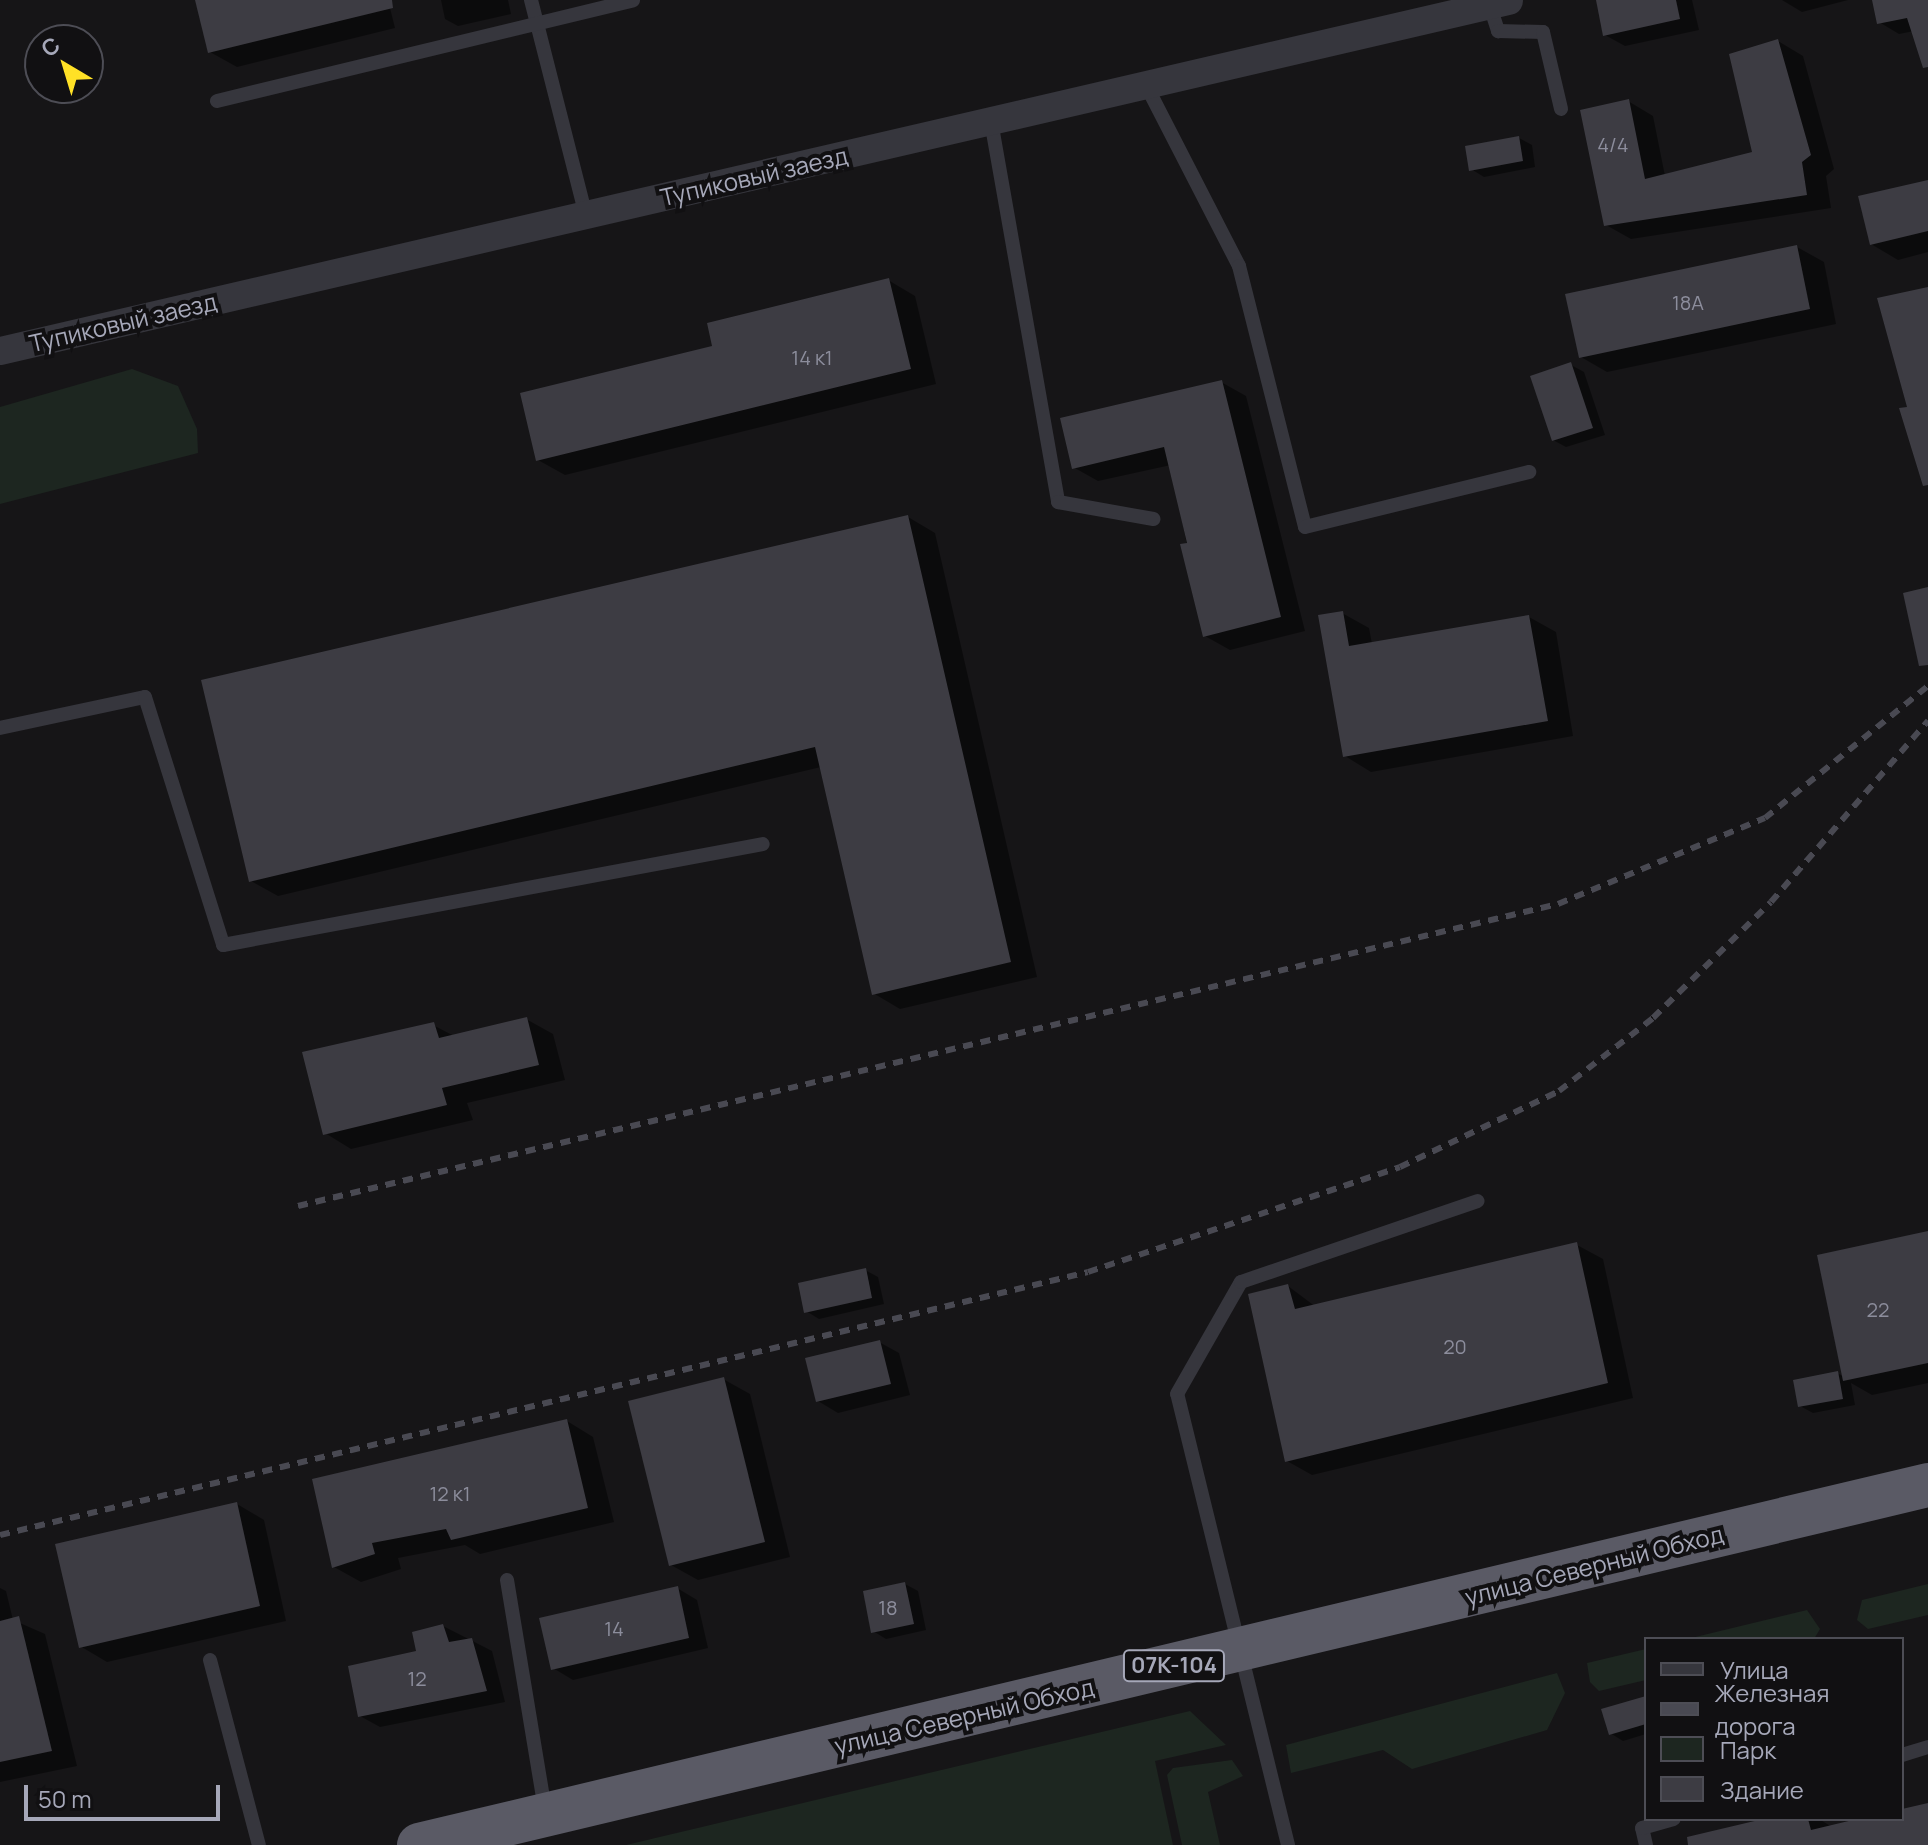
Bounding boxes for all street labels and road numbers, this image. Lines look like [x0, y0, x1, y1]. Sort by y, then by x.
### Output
street label: Тупиковый заезд [658, 140, 850, 212]
street label: Тупиковый заезд [27, 286, 219, 358]
street label: улица Северный Обход [1462, 1519, 1726, 1611]
road number: 07К-104 [1122, 1648, 1226, 1684]
street label: улица Северный Обход [831, 1672, 1097, 1760]

